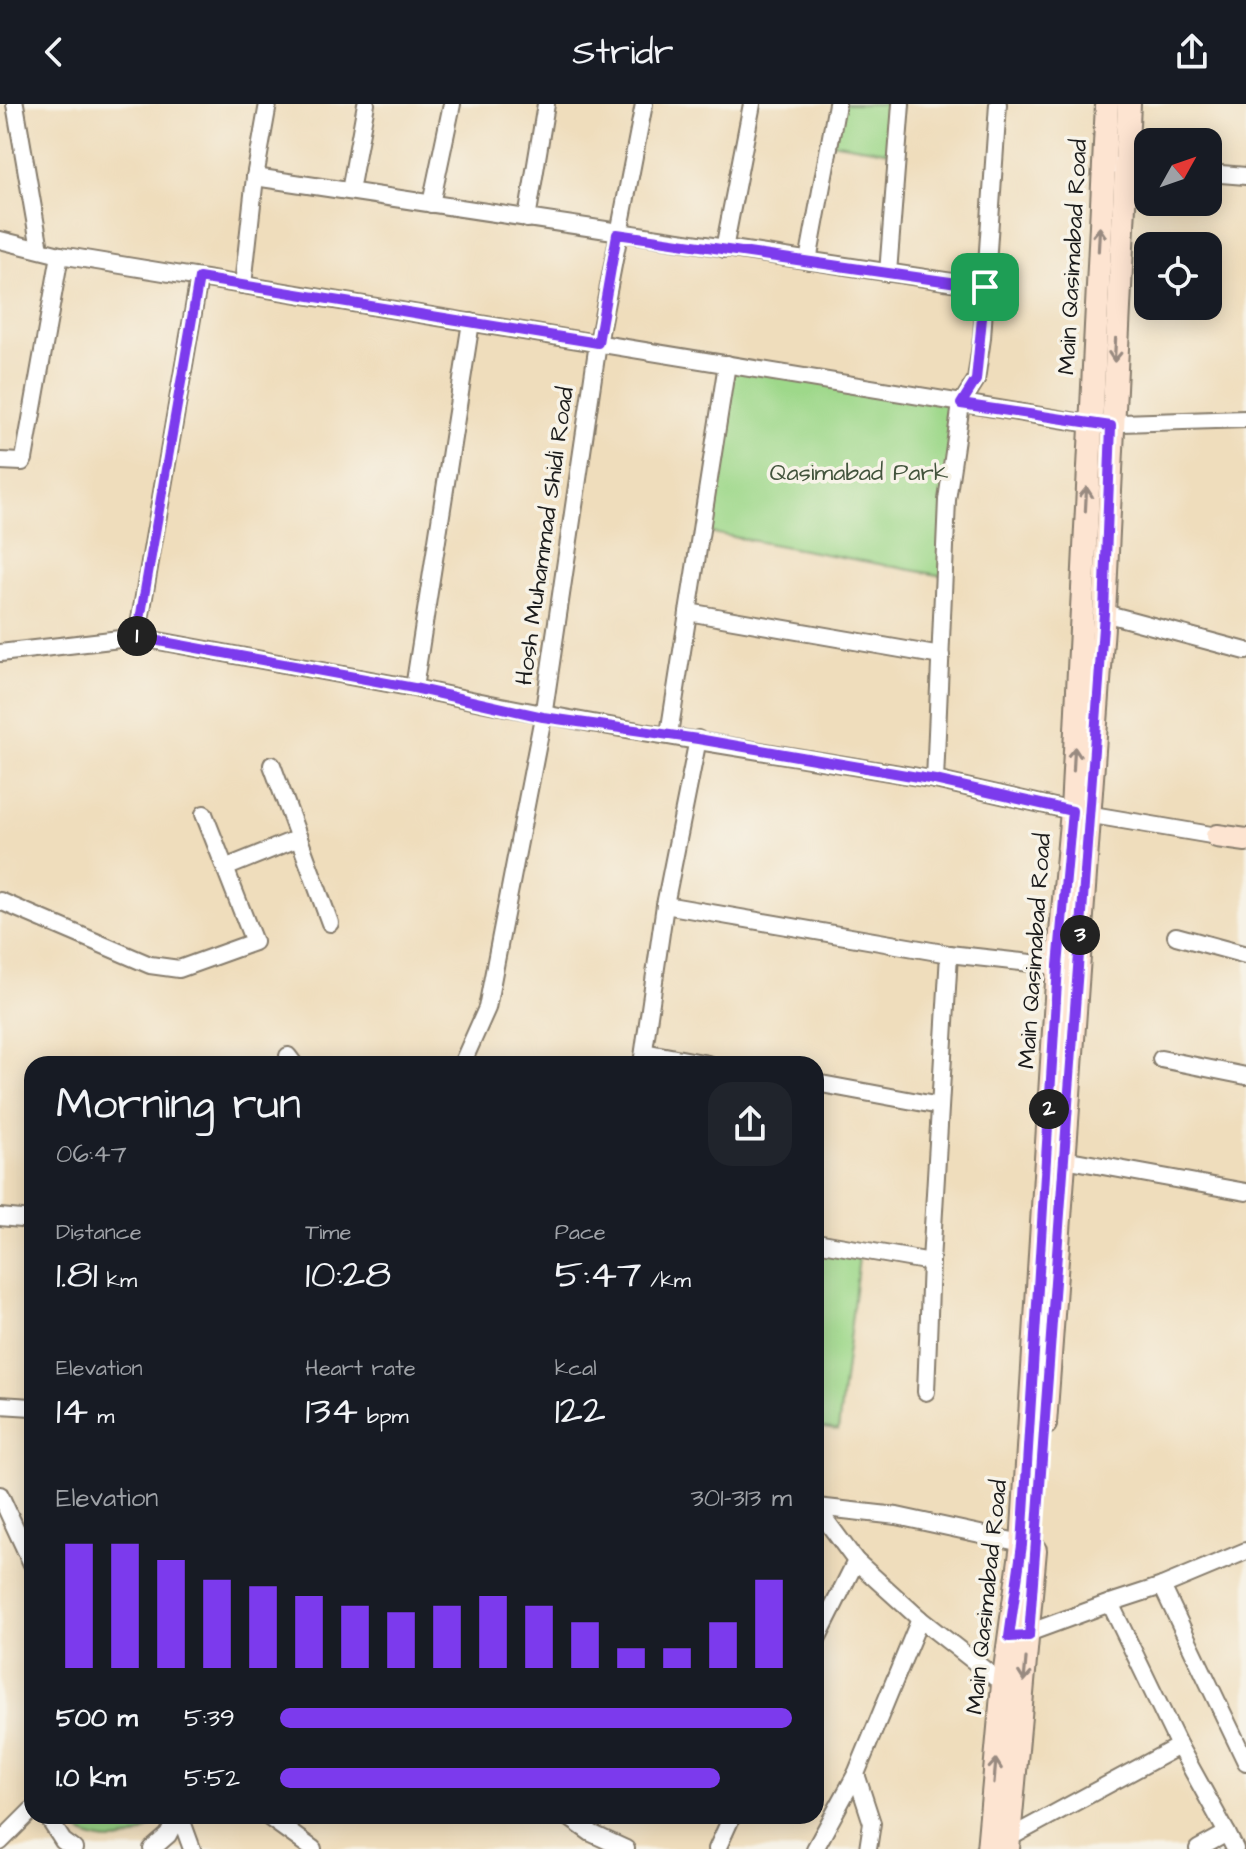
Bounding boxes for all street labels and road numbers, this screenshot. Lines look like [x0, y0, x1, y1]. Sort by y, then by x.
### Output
street label: Main Qasimabad Road [1050, 138, 1096, 376]
street label: Hosh Muhammad Shidi Road [507, 385, 583, 687]
street label: Main Qasimabad Road [1010, 832, 1060, 1070]
street label: Main Qasimabad Road [958, 1478, 1016, 1716]

